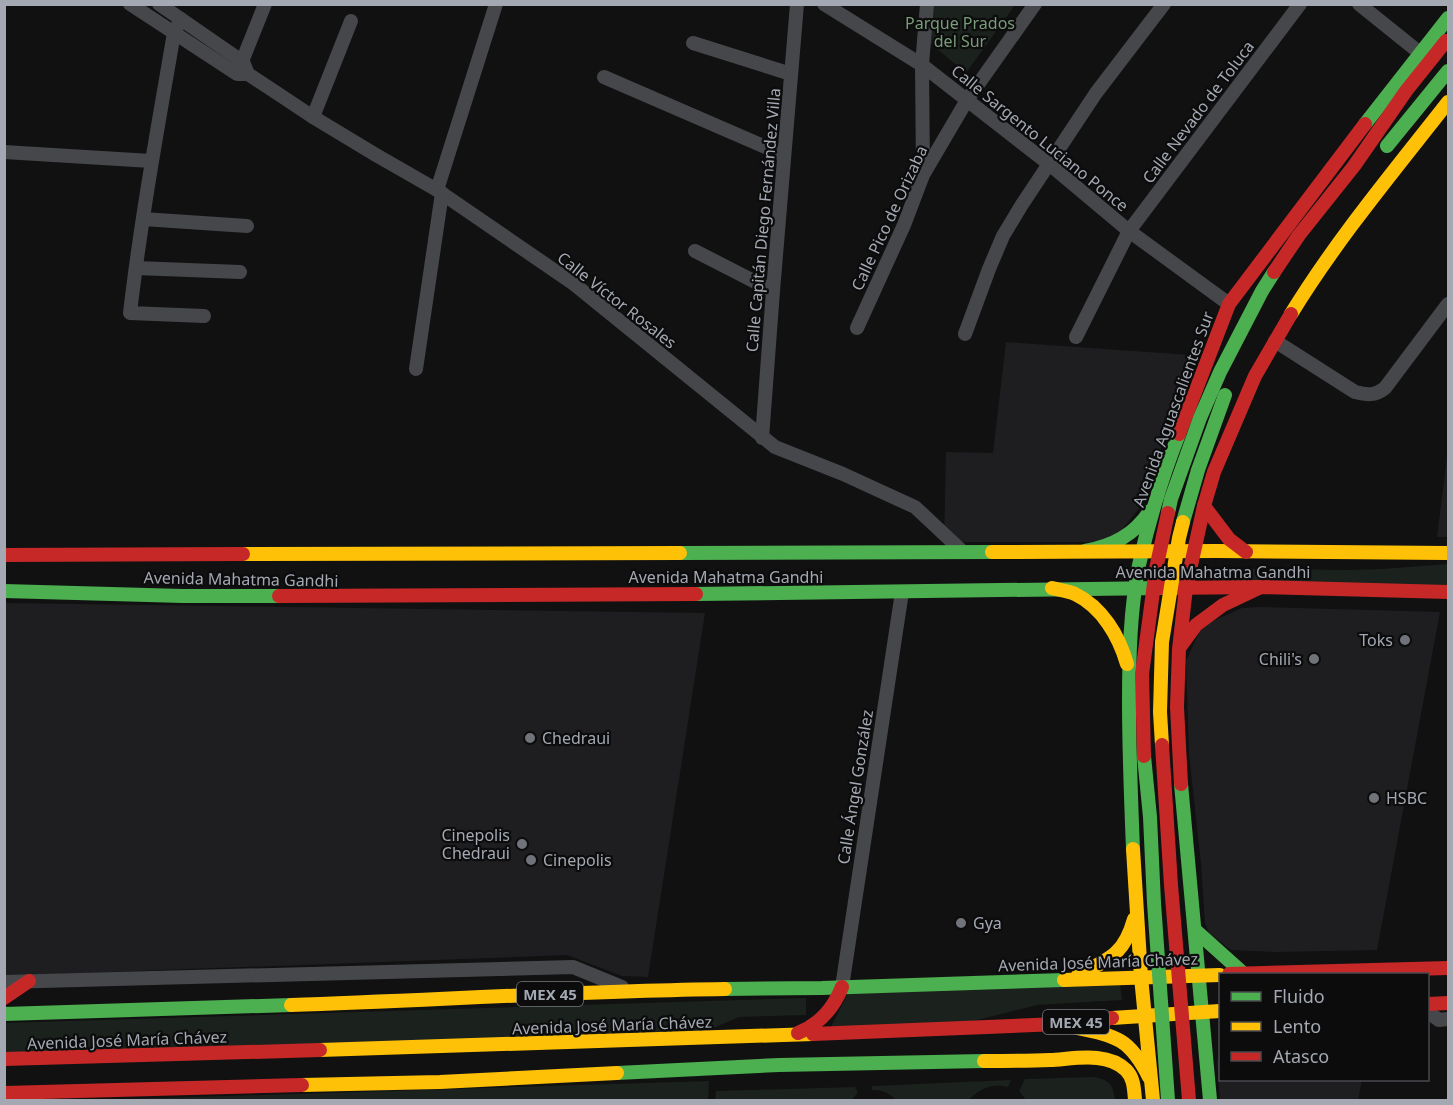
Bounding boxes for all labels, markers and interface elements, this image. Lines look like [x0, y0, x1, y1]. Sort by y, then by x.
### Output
park label: Parque Prados del Sur [905, 12, 1015, 52]
street label: Calle Nevado de Toluca [1137, 36, 1259, 188]
street label: Calle Sargento Luciano Ponce [947, 60, 1133, 216]
street label: Calle Capitán Diego Fernández Villa [740, 87, 786, 353]
street label: Calle Pico de Orizaba [846, 142, 932, 294]
street label: Calle Víctor Rosales [553, 247, 681, 353]
street label: Avenida Aguascalientes Sur [1127, 308, 1219, 510]
street label: Avenida Mahatma Gandhi [1116, 561, 1310, 583]
street label: Avenida Mahatma Gandhi [143, 566, 339, 592]
street label: Avenida Mahatma Gandhi [629, 566, 823, 588]
place label: Toks [1359, 629, 1393, 651]
marker: Toks [1398, 633, 1412, 647]
place label: Chili's [1259, 648, 1302, 670]
marker: Chili's [1307, 652, 1321, 666]
street label: Calle Ángel González [832, 708, 878, 866]
place label: Chedraui [542, 727, 610, 749]
marker: Chedraui [523, 731, 537, 745]
place label: HSBC [1386, 787, 1427, 809]
marker: HSBC [1367, 791, 1381, 805]
place label: Cinepolis Chedraui [441, 824, 510, 864]
marker: Cinepolis Chedraui [515, 837, 529, 851]
place label: Cinepolis [543, 849, 612, 871]
marker: Cinepolis [524, 853, 538, 867]
place label: Gya [973, 912, 1002, 934]
marker: Gya [954, 916, 968, 930]
street label: Avenida José María Chávez [998, 948, 1198, 976]
legend [1219, 973, 1429, 1081]
road number: MEX 45 [517, 982, 583, 1006]
text: Fluido [1273, 984, 1325, 1008]
road number: MEX 45 [1043, 1010, 1109, 1034]
street label: Avenida José María Chávez [512, 1011, 712, 1039]
text: Lento [1273, 1014, 1321, 1038]
street label: Avenida José María Chávez [27, 1026, 227, 1054]
text: Atasco [1273, 1044, 1329, 1068]

